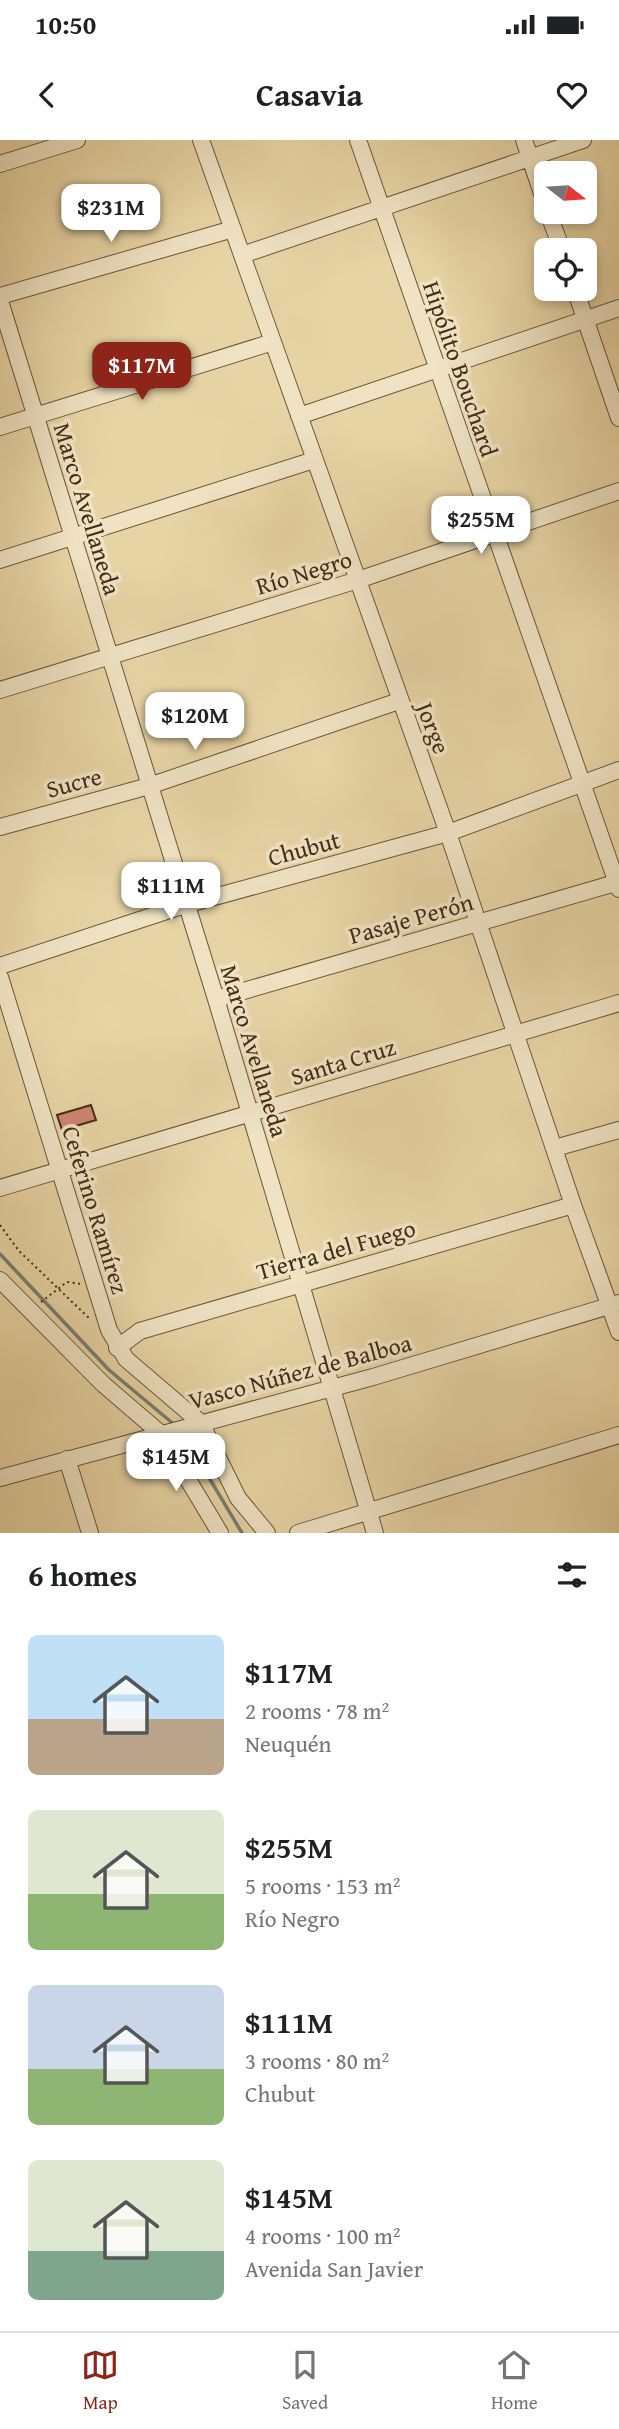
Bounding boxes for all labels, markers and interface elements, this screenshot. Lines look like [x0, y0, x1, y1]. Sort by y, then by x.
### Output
text: 10:50 [35, 5, 96, 44]
text: Casavia [256, 71, 363, 118]
icon: back [28, 76, 66, 114]
icon: heart [553, 76, 591, 114]
north arrow [534, 161, 597, 224]
map controls [534, 161, 597, 301]
pin: $231M [62, 184, 160, 244]
text: $231M [77, 190, 145, 223]
button: locate [534, 238, 597, 301]
street label: Hipólito Bouchard [414, 276, 507, 462]
pin: $117M [93, 342, 191, 402]
text: $117M [108, 348, 176, 381]
street label: Marco Avellaneda [45, 418, 130, 600]
pin: $255M [432, 496, 530, 556]
text: $255M [447, 502, 515, 535]
street label: Río Negro [252, 541, 356, 604]
pin: $120M [146, 692, 244, 752]
street label: Jorge [407, 694, 459, 759]
text: $120M [161, 698, 229, 731]
street label: Sucre [42, 758, 106, 807]
street label: Chubut [264, 822, 344, 875]
pin: $111M [122, 862, 220, 922]
text: $111M [137, 868, 205, 901]
street label: Pasaje Perón [345, 884, 478, 953]
street label: Marco Avellaneda [212, 960, 297, 1142]
street label: Santa Cruz [286, 1029, 400, 1094]
street label: Ceferino Ramírez [53, 1122, 138, 1298]
street label: Tierra del Fuego [252, 1210, 419, 1289]
street label: Vasco Núñez de Balboa [184, 1325, 416, 1418]
pin: $145M [127, 1434, 225, 1493]
text: $145M [142, 1439, 210, 1472]
text: 6 homes [28, 1553, 137, 1597]
icon: filters [553, 1556, 591, 1594]
text: $117M [245, 1650, 333, 1694]
icon: home [84, 1663, 168, 1747]
text: 2 rooms · 78 m² [245, 1694, 389, 1727]
text: Neuquén [245, 1727, 332, 1760]
text: $255M [245, 1825, 333, 1869]
icon: home [84, 1838, 168, 1922]
text: 5 rooms · 153 m² [245, 1869, 400, 1902]
text: Río Negro [245, 1902, 340, 1935]
text: $111M [245, 2000, 333, 2044]
icon: home [84, 2013, 168, 2097]
text: 3 rooms · 80 m² [245, 2044, 389, 2077]
text: Chubut [245, 2077, 315, 2110]
text: $145M [245, 2175, 333, 2219]
icon: home [84, 2188, 168, 2272]
text: 4 rooms · 100 m² [245, 2219, 400, 2252]
text: Avenida San Javier [245, 2252, 423, 2285]
tab: Map [81, 2346, 119, 2416]
tab: Saved [282, 2346, 328, 2416]
tab: Home [491, 2346, 538, 2416]

